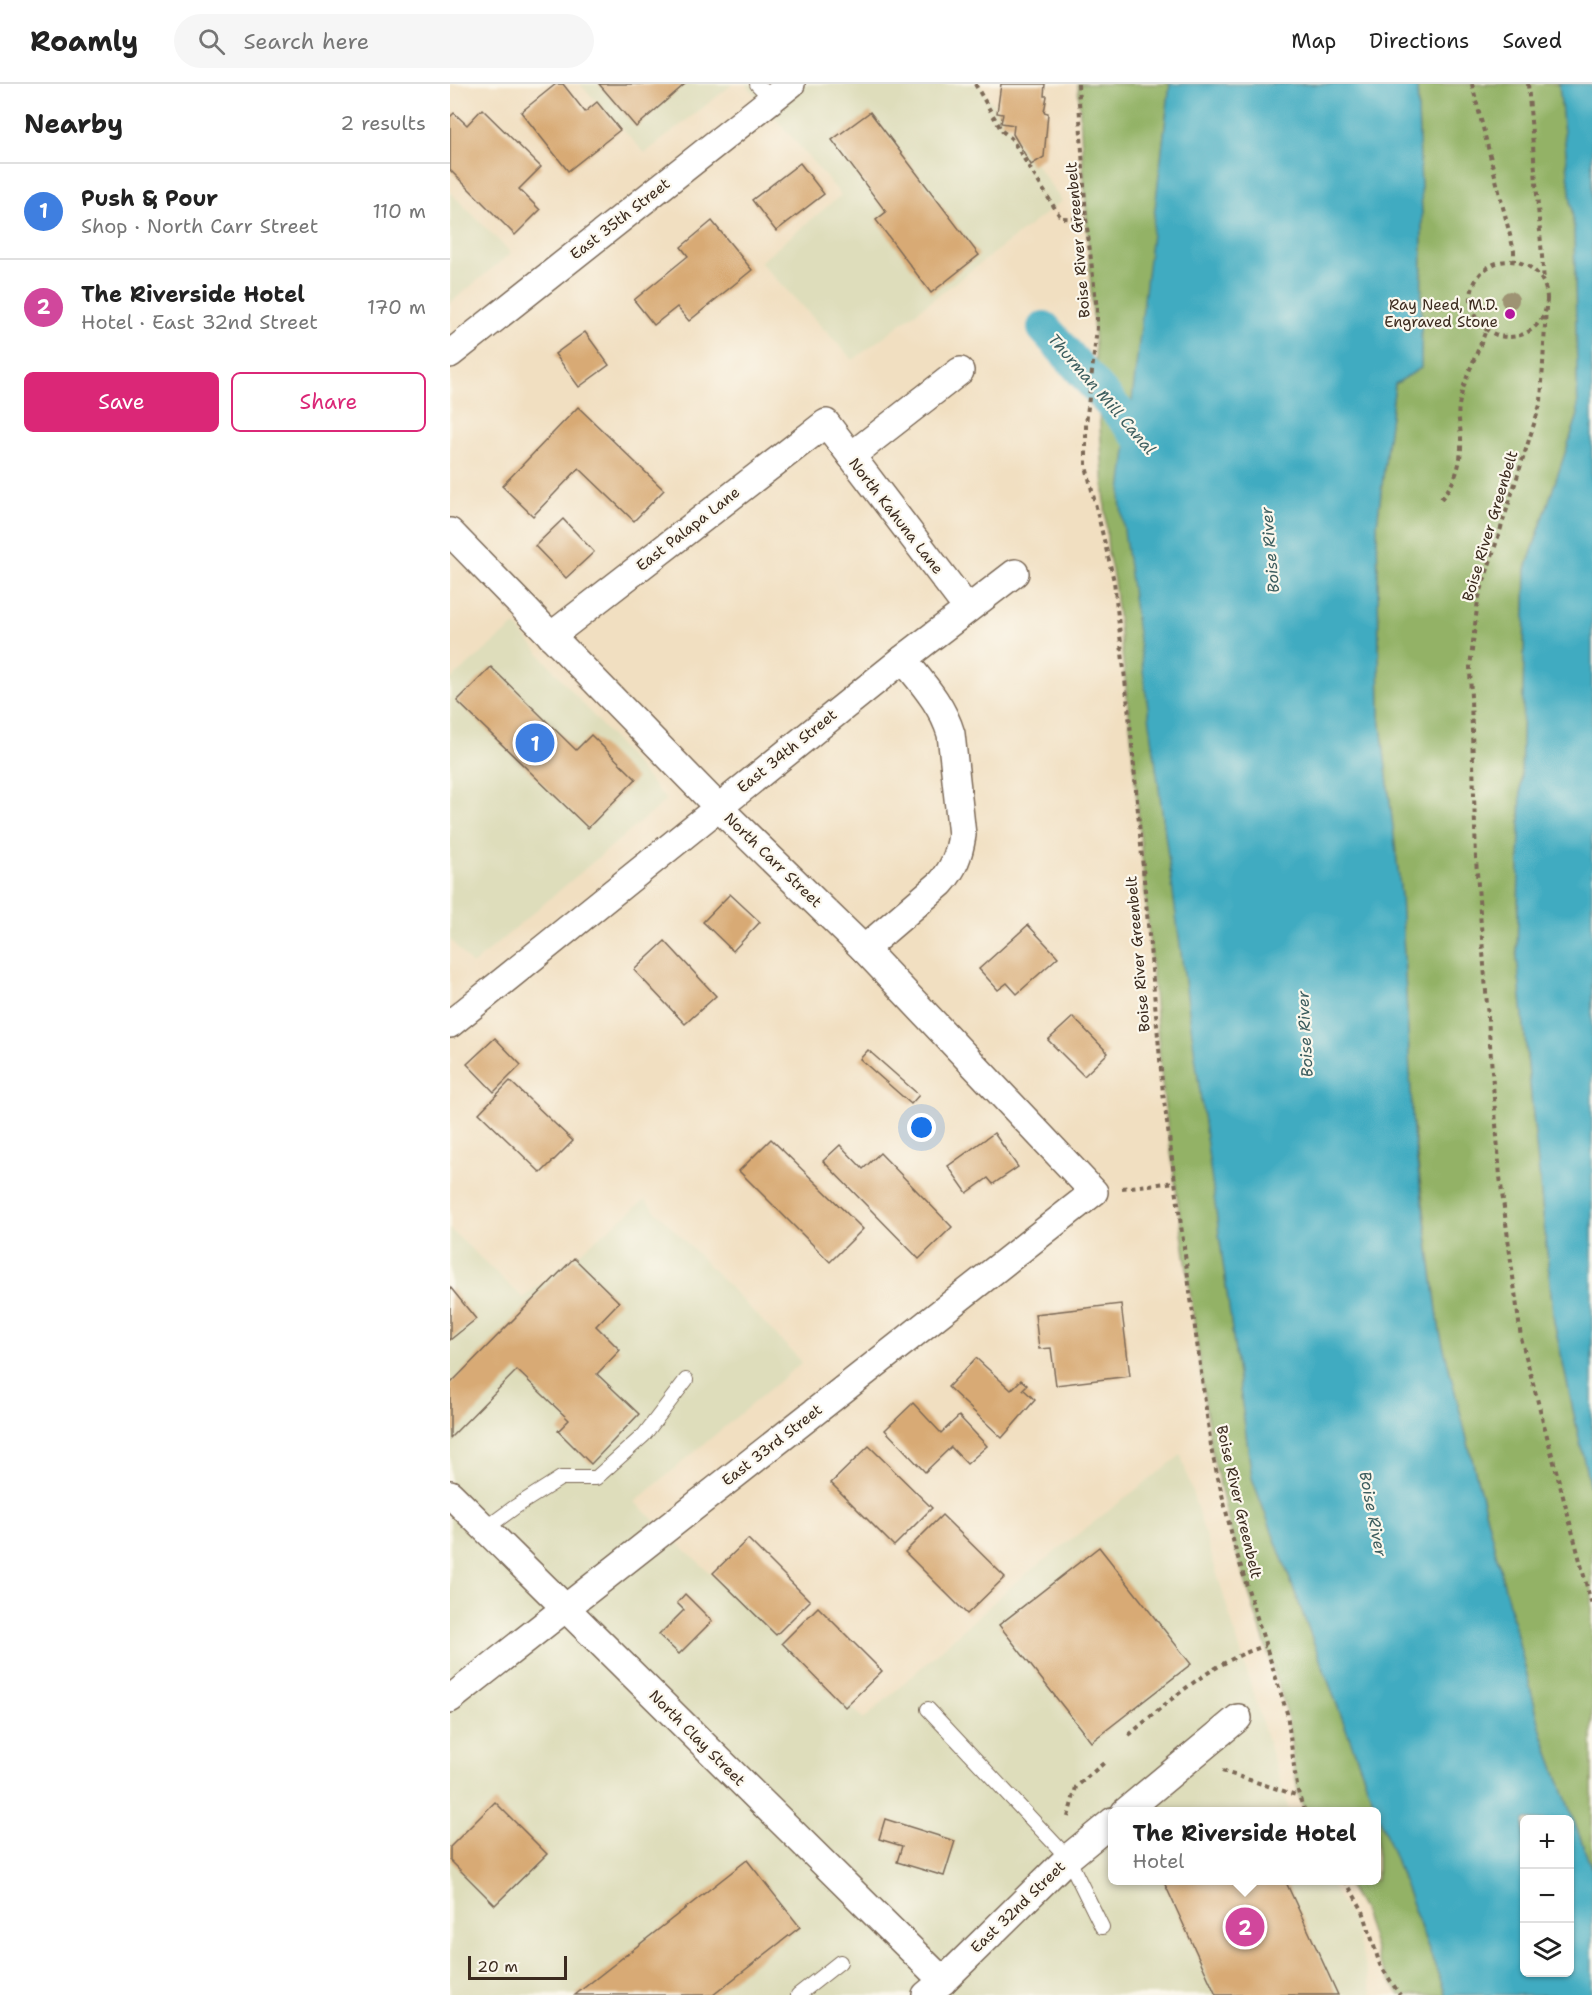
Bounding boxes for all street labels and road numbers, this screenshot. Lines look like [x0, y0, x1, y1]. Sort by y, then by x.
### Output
street label: Boise River Greenbelt [1061, 161, 1095, 319]
street label: East 35th Street [566, 174, 674, 264]
street label: Boise River Greenbelt [1458, 448, 1522, 604]
street label: North Kahuna Lane [844, 454, 948, 578]
street label: East Palapa Lane [632, 482, 744, 576]
street label: East 34th Street [733, 705, 841, 797]
street label: North Carr Street [720, 808, 826, 912]
street label: Boise River Greenbelt [1121, 875, 1155, 1033]
street label: East 33rd Street [718, 1400, 826, 1490]
street label: Boise River Greenbelt [1212, 1423, 1266, 1581]
street label: North Clay Street [645, 1686, 749, 1790]
street label: East 32nd Street [966, 1857, 1070, 1957]

